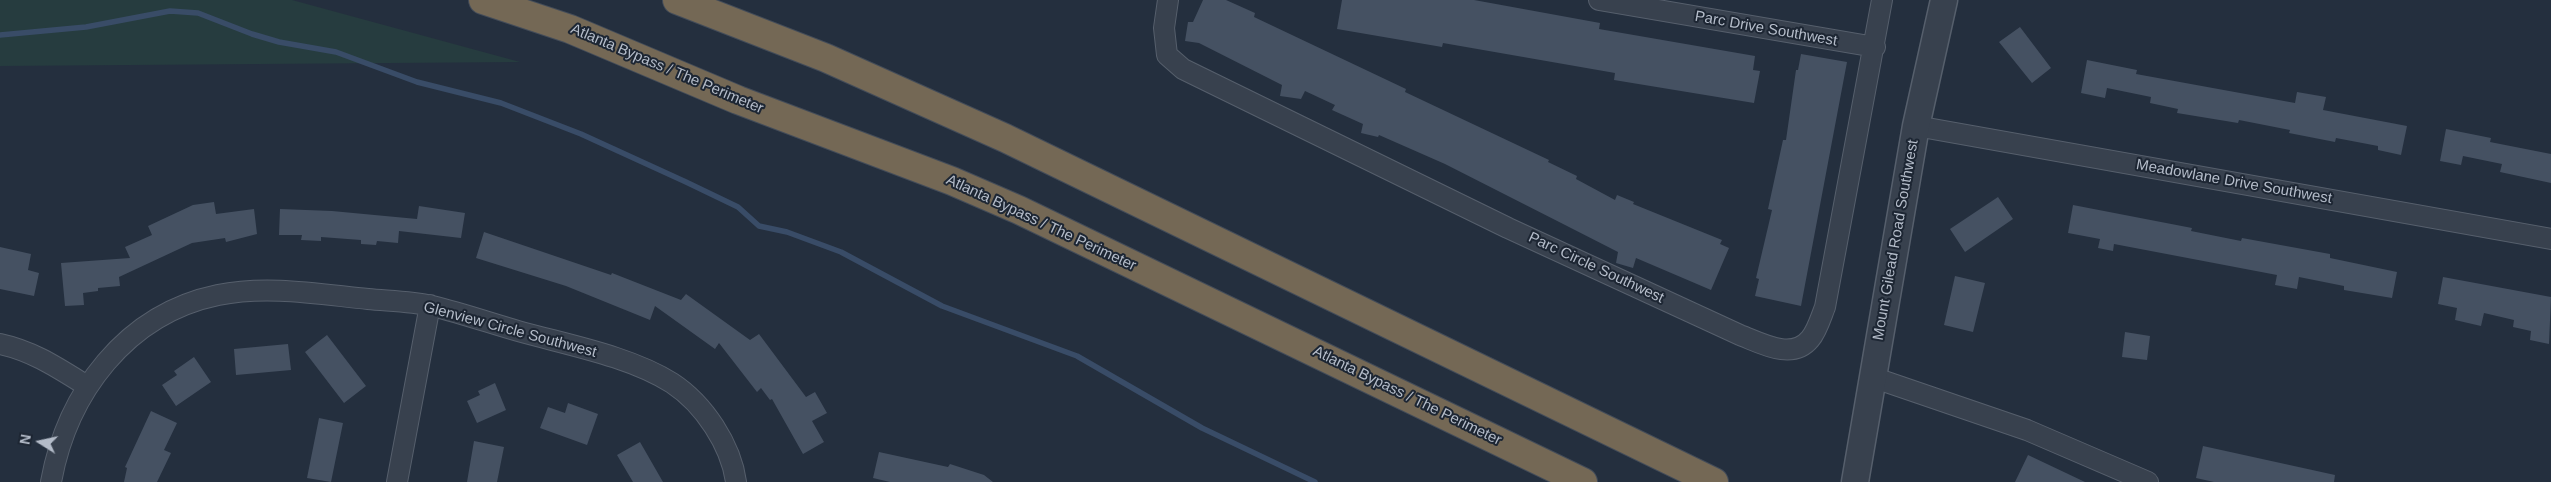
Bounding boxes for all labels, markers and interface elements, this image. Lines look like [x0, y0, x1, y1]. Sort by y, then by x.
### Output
street label: Parc Drive Southwest [1693, 8, 1839, 50]
street label: Atlanta Bypass / The Perimeter [568, 20, 766, 118]
street label: Mount Gilead Road Southwest [1869, 138, 1923, 342]
street label: Meadowlane Drive Southwest [2135, 156, 2333, 208]
street label: Atlanta Bypass / The Perimeter [943, 171, 1139, 275]
street label: Parc Circle Southwest [1525, 229, 1667, 307]
street label: Glenview Circle Southwest [422, 298, 598, 362]
street label: Atlanta Bypass / The Perimeter [1310, 342, 1504, 450]
north arrow [15, 417, 65, 467]
text: N [16, 433, 34, 446]

